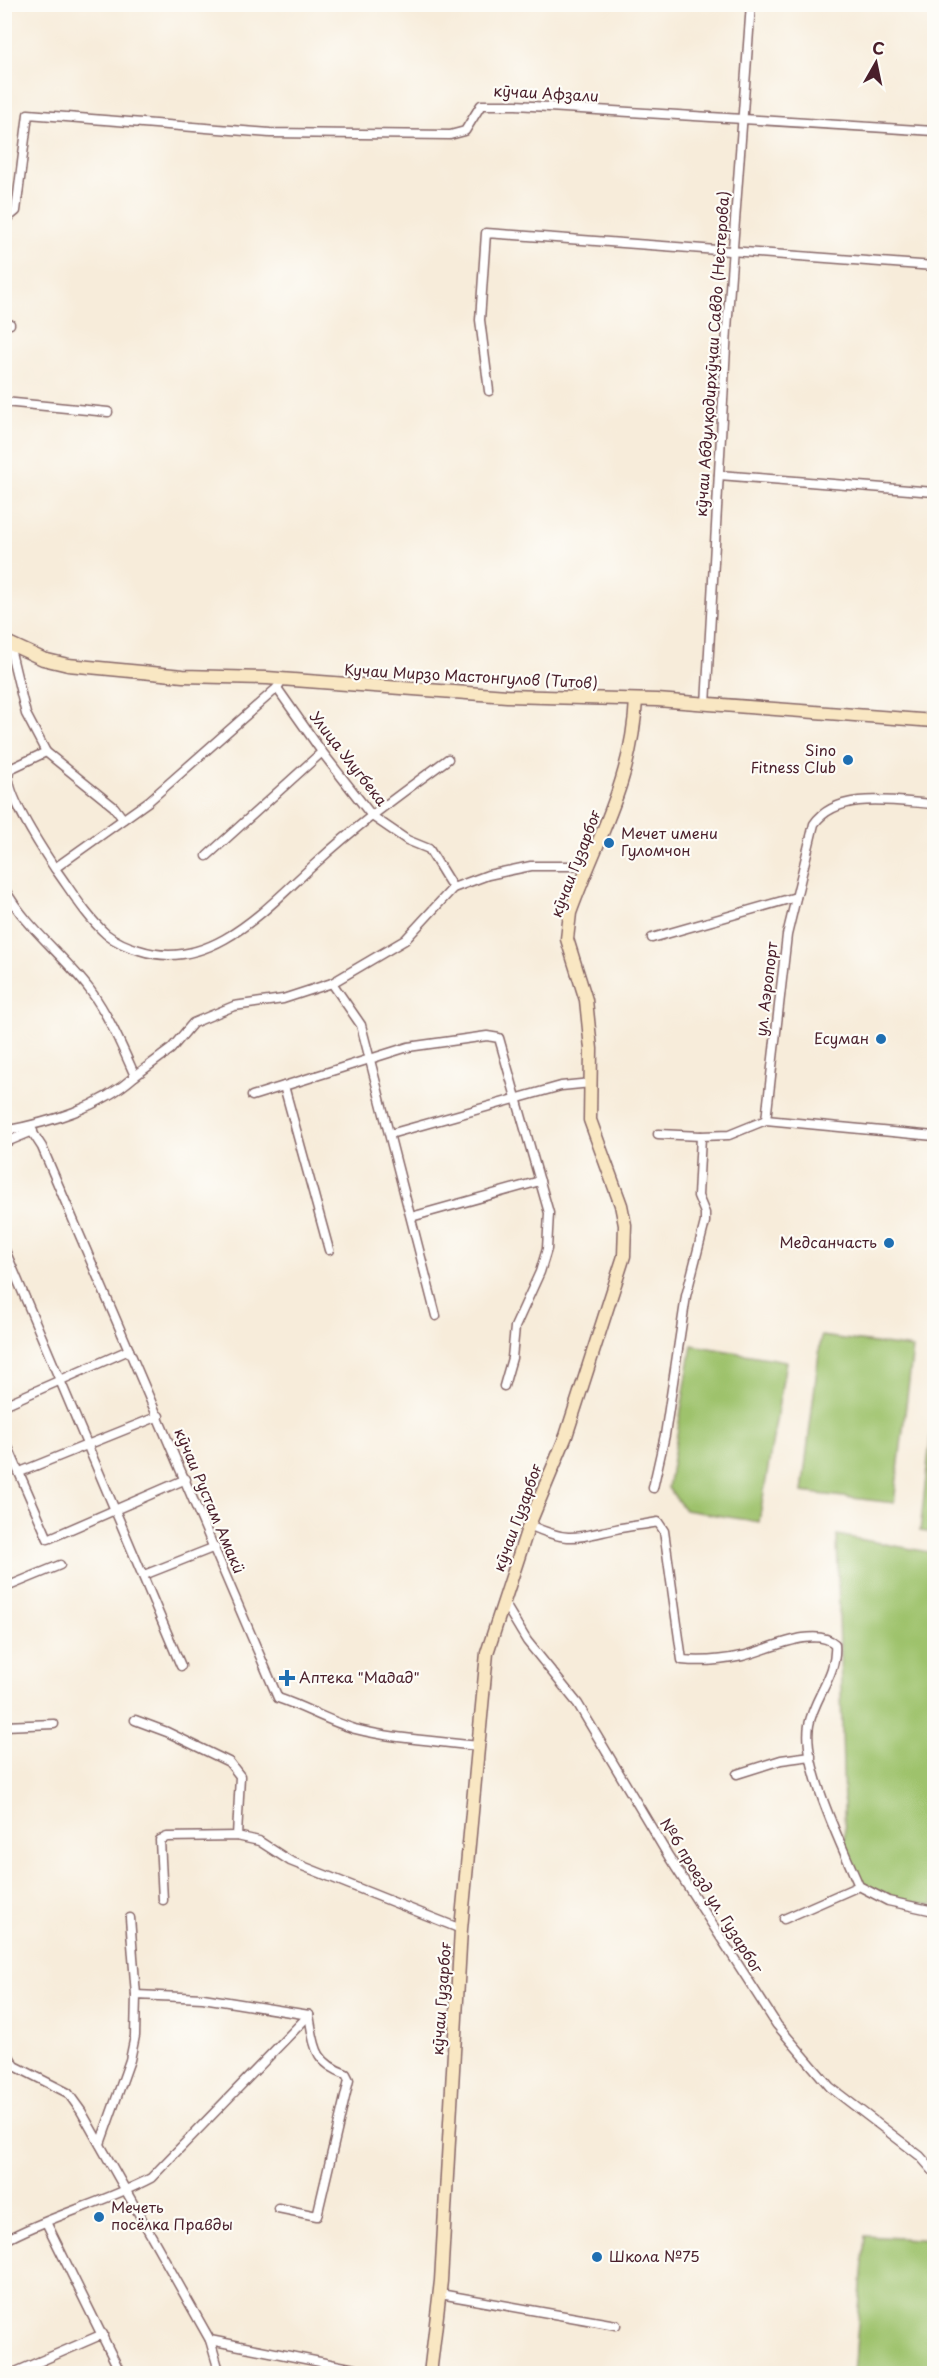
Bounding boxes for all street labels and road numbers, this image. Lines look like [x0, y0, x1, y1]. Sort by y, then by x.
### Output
street label: кӯчаи Афзали [493, 78, 599, 107]
street label: кӯчаи Абдулқодирхӯҷаи Савдо (Нестерова) [689, 190, 734, 518]
street label: Кучаи Мирзо Мастонгулов (Титов) [344, 657, 599, 694]
street label: Улица Улугбека [305, 706, 394, 811]
street label: кӯчаи Гузарбоғ [544, 806, 606, 920]
street label: ул. Аэропорт [748, 939, 783, 1037]
street label: кӯчаи Рустам Амакӣ [169, 1424, 251, 1577]
street label: кӯчаи Гузарбоғ [486, 1460, 547, 1575]
street label: №6 проезд ул. Гузарбог [655, 1813, 770, 1978]
street label: кӯчаи Гузарбоғ [425, 1941, 456, 2056]

